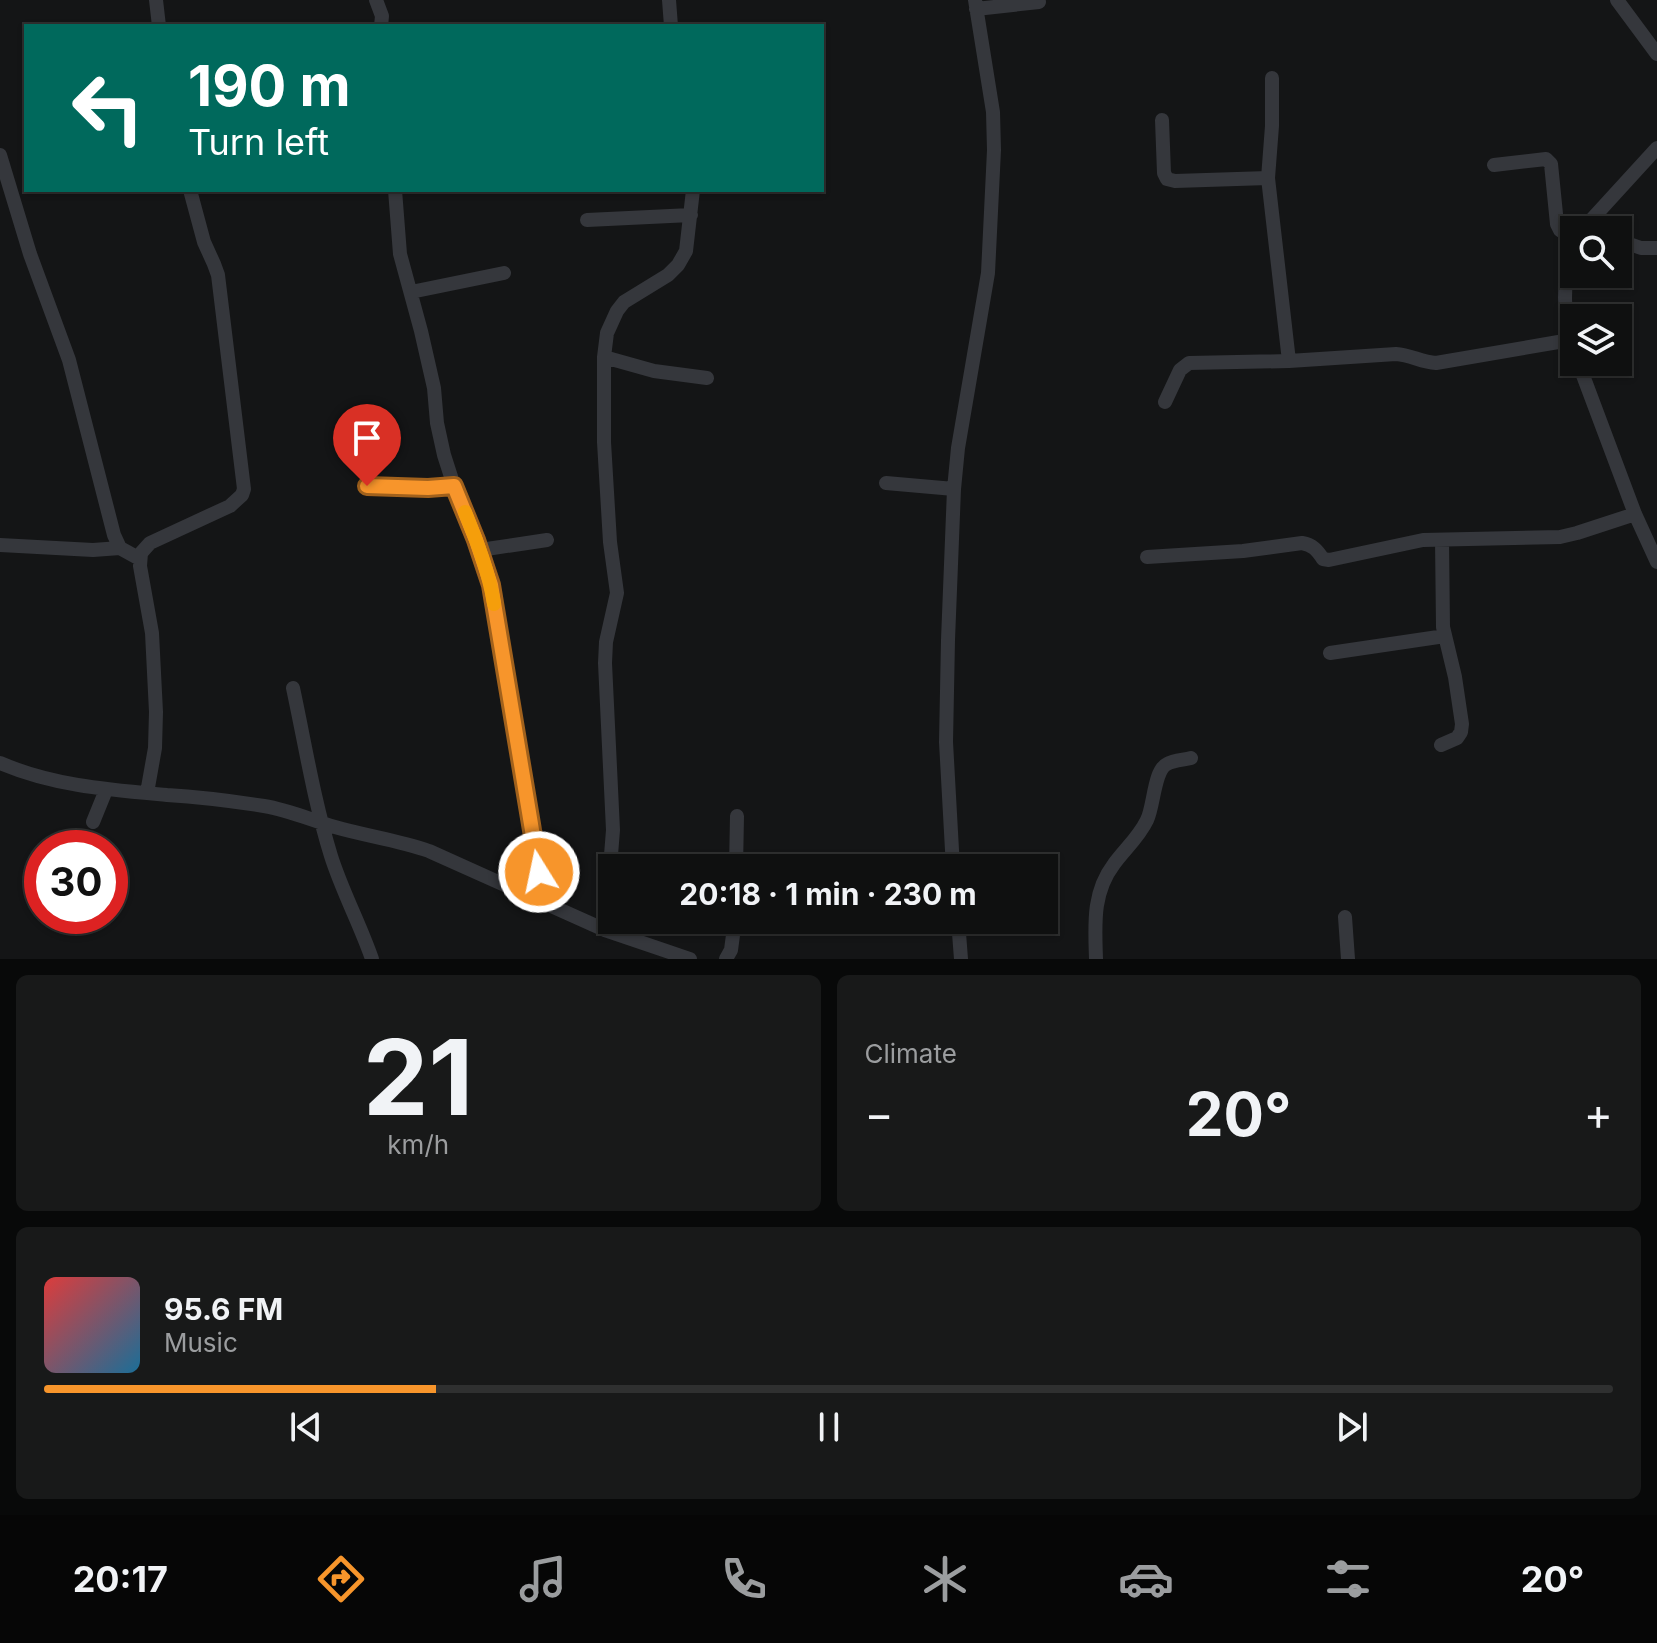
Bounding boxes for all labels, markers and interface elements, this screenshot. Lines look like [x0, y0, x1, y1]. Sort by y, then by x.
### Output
text: 190 m [188, 52, 351, 120]
icon: left [56, 56, 160, 160]
text: Turn left [188, 120, 329, 164]
map controls [1560, 216, 1632, 376]
button: search [1560, 216, 1632, 288]
button: layers [1560, 304, 1632, 376]
pin [333, 404, 401, 486]
icon: arrive [345, 416, 389, 460]
speed limit sign: 30 [24, 830, 128, 934]
position arrow [497, 830, 581, 914]
text: 20:18 · 1 min · 230 m [679, 876, 977, 912]
text: 21 [363, 1014, 473, 1140]
text: Climate [865, 1038, 957, 1069]
text: 20° [1186, 1078, 1292, 1150]
text: − [865, 1087, 894, 1141]
text: + [1584, 1087, 1613, 1141]
text: km/h [387, 1129, 449, 1160]
text: 95.6 FM [164, 1291, 283, 1327]
text: Music [164, 1327, 238, 1358]
icon: previous [284, 1405, 328, 1449]
icon: pause [807, 1405, 851, 1449]
icon: next [1330, 1405, 1374, 1449]
icon: directions [313, 1551, 369, 1607]
icon: music [515, 1551, 571, 1607]
icon: phone [716, 1551, 772, 1607]
icon: climate [917, 1551, 973, 1607]
icon: car [1118, 1551, 1174, 1607]
icon: filters [1320, 1551, 1376, 1607]
text: 20:17 [73, 1557, 168, 1601]
text: 20° [1521, 1557, 1584, 1601]

